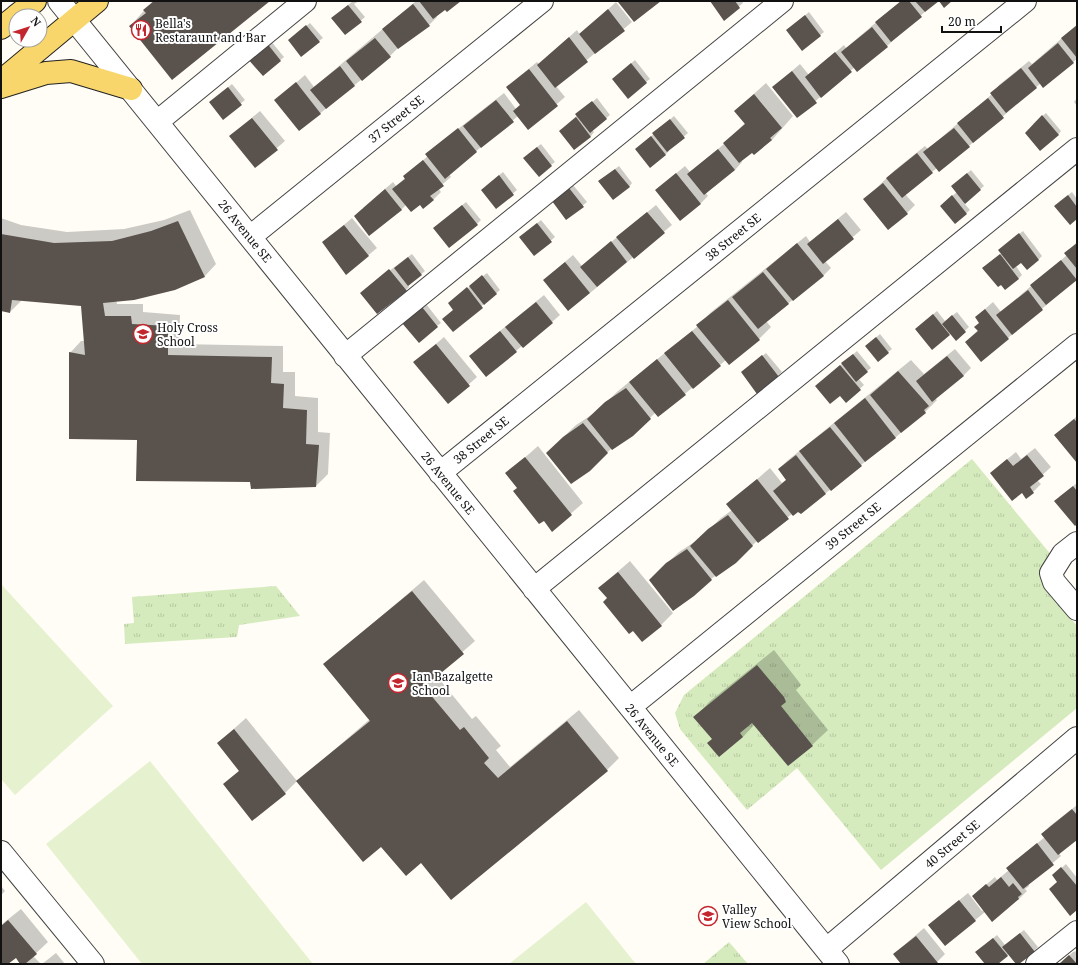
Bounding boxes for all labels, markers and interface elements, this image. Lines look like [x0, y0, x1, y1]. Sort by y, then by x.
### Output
north arrow [8, 8, 48, 48]
scale bar [942, 8, 1001, 34]
text: N [28, 13, 45, 30]
text: 20 m [948, 13, 976, 30]
place label: Bella's Restaraunt and Bar [155, 15, 266, 46]
restaurant icon: Bella's Restaraunt and Bar [130, 19, 152, 41]
street label: 37 Street SE [365, 91, 427, 147]
street label: 26 Avenue SE [214, 196, 276, 266]
street label: 38 Street SE [702, 209, 764, 265]
place label: Holy Cross School [157, 319, 218, 350]
school or university icon: Holy Cross School [132, 323, 154, 345]
street label: 38 Street SE [450, 412, 512, 468]
street label: 26 Avenue SE [417, 448, 479, 518]
street label: 39 Street SE [822, 498, 884, 554]
place label: Ian Bazalgette School [412, 668, 493, 699]
school or university icon: Ian Bazalgette School [387, 672, 409, 694]
street label: 26 Avenue SE [621, 700, 683, 770]
street label: 40 Street SE [921, 816, 983, 872]
place label: Valley View School [722, 901, 792, 932]
school or university icon: Valley View School [697, 905, 719, 927]

